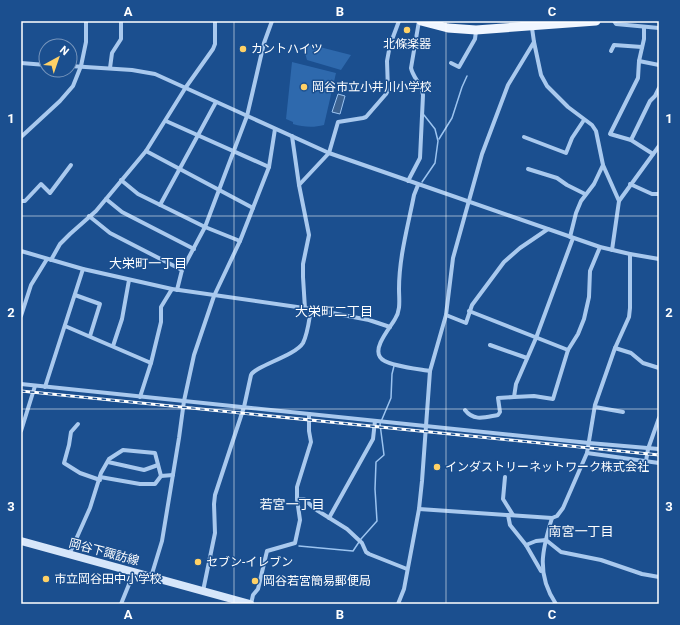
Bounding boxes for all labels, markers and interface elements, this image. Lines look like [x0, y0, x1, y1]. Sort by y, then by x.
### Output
text: A [124, 4, 133, 19]
text: B [336, 4, 344, 19]
text: C [548, 4, 557, 19]
marker: 北條楽器 [402, 25, 412, 35]
place label: 北條楽器 [383, 37, 431, 51]
north arrow [38, 38, 78, 78]
place label: カントハイツ [251, 42, 323, 56]
text: N [57, 43, 71, 58]
marker: カントハイツ [238, 44, 248, 54]
place label: 岡谷市立小井川小学校 [312, 80, 432, 94]
marker: 岡谷市立小井川小学校 [299, 82, 309, 92]
text: 1 [7, 111, 15, 126]
text: 1 [665, 111, 673, 126]
district label: 大栄町一丁目 [109, 256, 187, 271]
district label: 大栄町二丁目 [295, 304, 373, 319]
text: 2 [7, 305, 15, 320]
text: 2 [665, 305, 673, 320]
place label: インダストリーネットワーク株式会社 [445, 460, 649, 474]
marker: インダストリーネットワーク株式会社 [432, 462, 442, 472]
district label: 若宮一丁目 [259, 497, 325, 512]
text: 3 [7, 499, 15, 514]
text: 3 [665, 499, 673, 514]
district label: 南宮一丁目 [548, 524, 614, 539]
street label: 岡谷下諏訪線 [67, 536, 141, 568]
place label: セブン-イレブン [206, 555, 293, 569]
marker: セブン-イレブン [193, 557, 203, 567]
place label: 市立岡谷田中小学校 [54, 572, 162, 586]
marker: 市立岡谷田中小学校 [41, 574, 51, 584]
place label: 岡谷若宮簡易郵便局 [263, 574, 371, 588]
marker: 岡谷若宮簡易郵便局 [250, 576, 260, 586]
text: A [124, 607, 133, 622]
text: B [336, 607, 344, 622]
text: C [548, 607, 557, 622]

